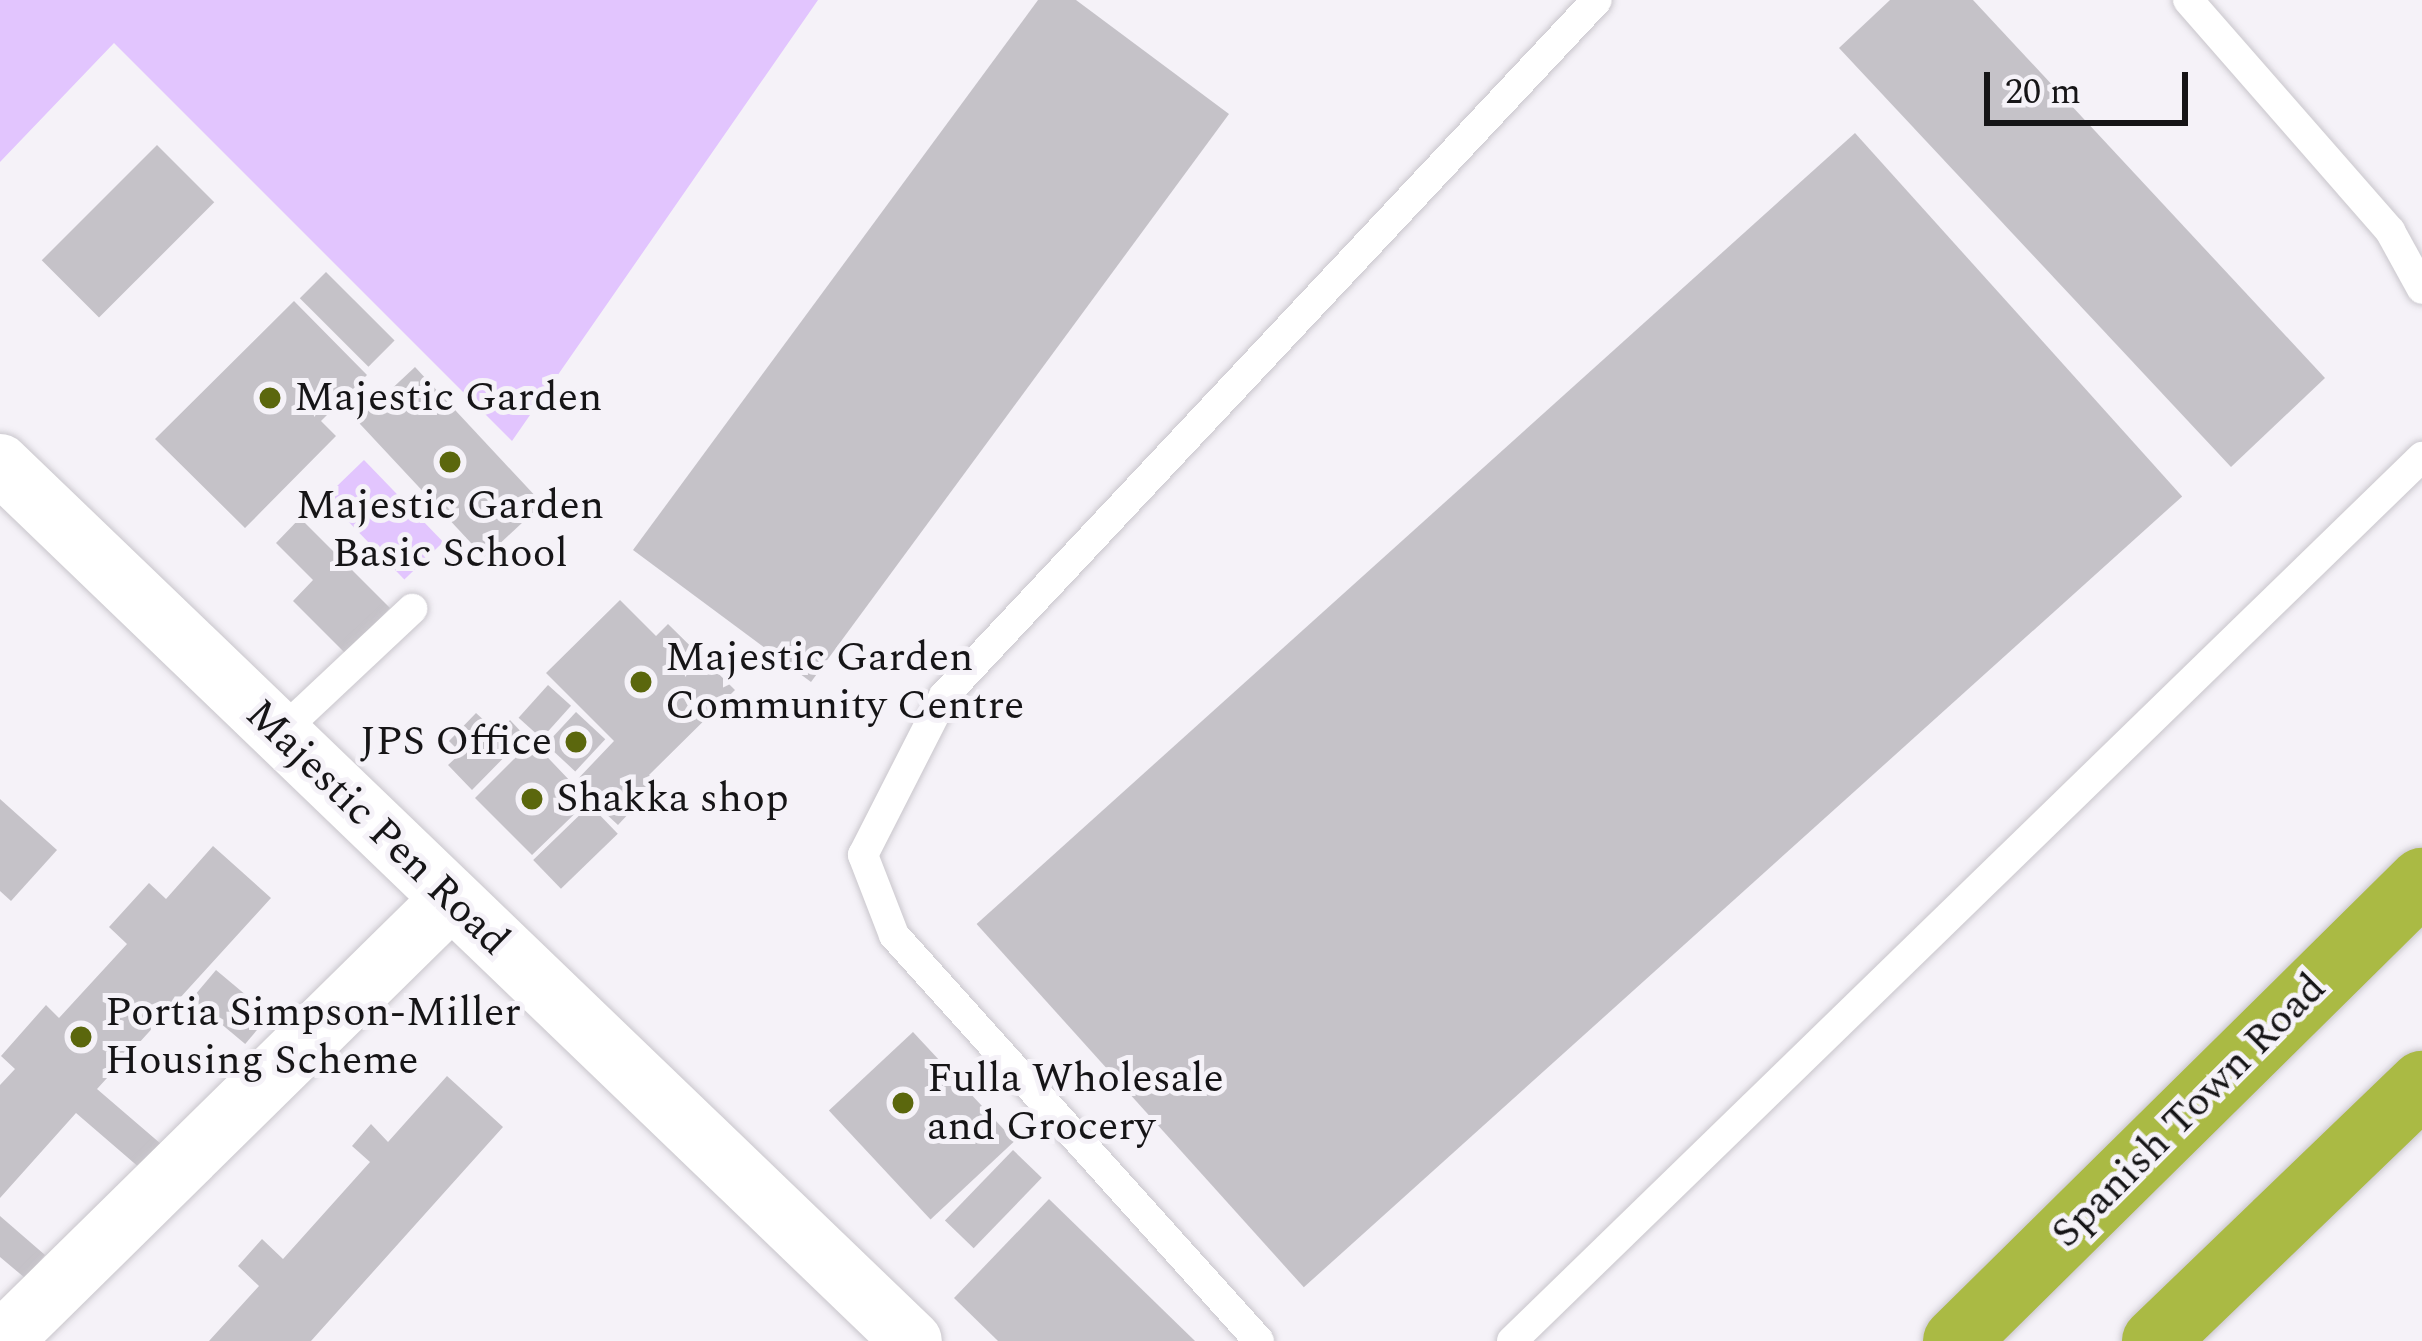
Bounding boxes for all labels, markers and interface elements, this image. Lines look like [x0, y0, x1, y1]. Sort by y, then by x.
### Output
scale bar [1990, 48, 2194, 122]
text: 20 m [2005, 65, 2081, 120]
place label: Majestic Garden [294, 373, 602, 423]
marker: Majestic Garden [257, 385, 283, 411]
marker: Majestic Garden Basic School [437, 449, 463, 475]
place label: Majestic Garden Basic School [296, 481, 604, 580]
place label: Majestic Garden Community Centre [665, 633, 1024, 732]
marker: Majestic Garden Community Centre [628, 669, 654, 695]
street label: Majestic Pen Road [235, 689, 519, 967]
place label: JPS Office [360, 717, 552, 767]
marker: JPS Office [563, 729, 589, 755]
place label: Shakka shop [556, 774, 789, 824]
marker: Shakka shop [519, 786, 545, 812]
street label: Spanish Town Road [2041, 963, 2337, 1259]
place label: Portia Simpson-Miller Housing Scheme [105, 988, 521, 1086]
marker: Portia Simpson-Miller Housing Scheme [68, 1024, 94, 1050]
place label: Fulla Wholesale and Grocery [927, 1054, 1224, 1152]
marker: Fulla Wholesale and Grocery [890, 1090, 916, 1116]

